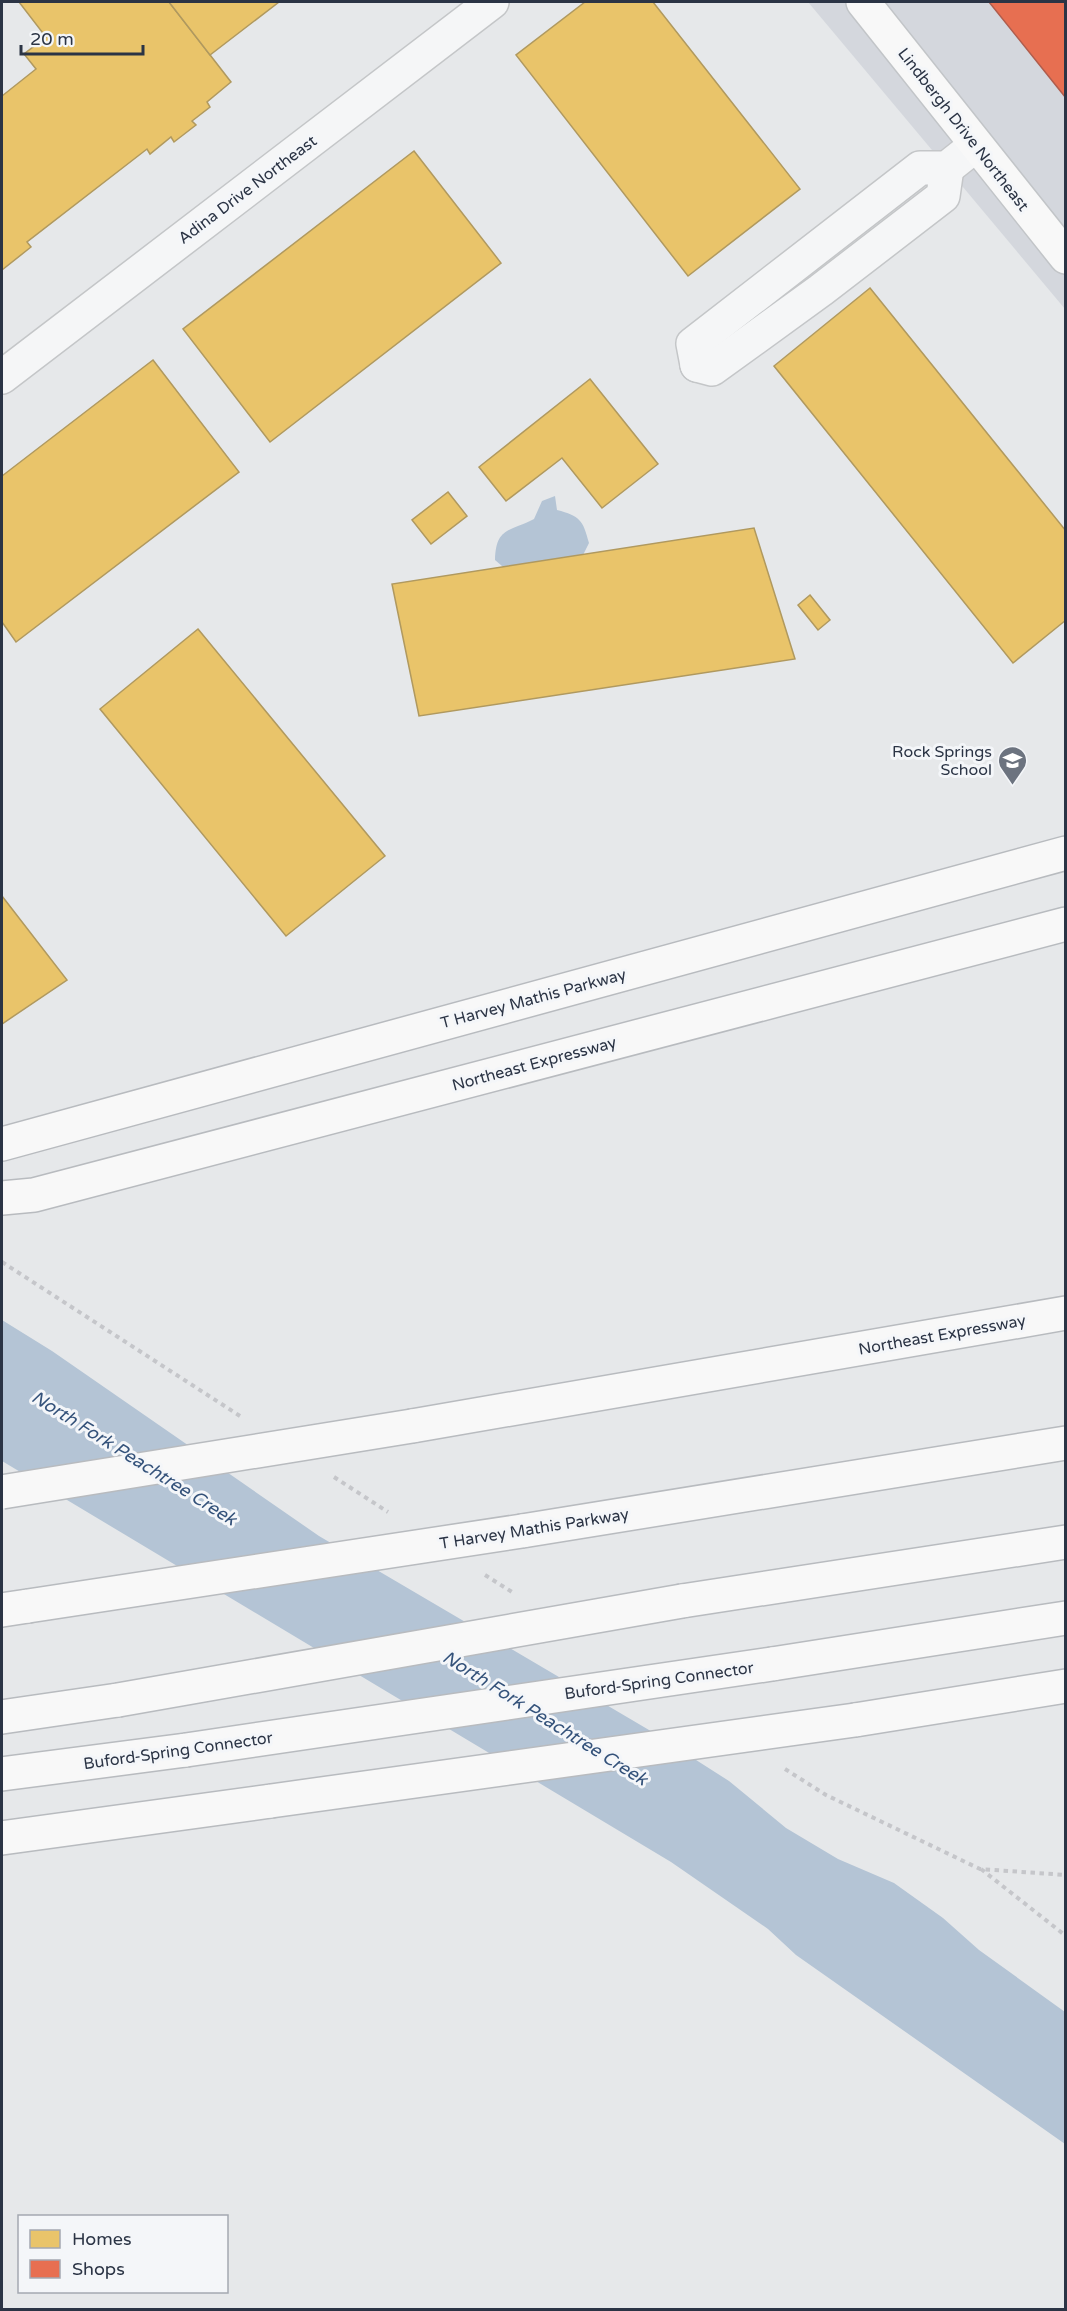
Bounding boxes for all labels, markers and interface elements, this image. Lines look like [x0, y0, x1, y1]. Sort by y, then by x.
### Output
scale bar [21, 18, 142, 56]
text: 20 m [30, 28, 74, 50]
street label: Lindbergh Drive Northeast [893, 44, 1033, 215]
street label: Adina Drive Northeast [174, 131, 321, 248]
place label: Rock Springs School [892, 742, 992, 780]
school or university icon: Rock Springs School [997, 744, 1029, 786]
street label: T Harvey Mathis Parkway [438, 964, 629, 1033]
street label: Northeast Expressway [450, 1032, 619, 1096]
street label: Northeast Expressway [857, 1310, 1028, 1360]
water label: North Fork Peachtree Creek [28, 1386, 241, 1531]
street label: T Harvey Mathis Parkway [438, 1504, 631, 1554]
water label: North Fork Peachtree Creek [439, 1646, 652, 1791]
street label: Buford-Spring Connector [563, 1658, 756, 1704]
street label: Buford-Spring Connector [82, 1728, 275, 1774]
legend [18, 2215, 228, 2293]
text: Homes [72, 2228, 132, 2250]
text: Shops [72, 2258, 125, 2280]

